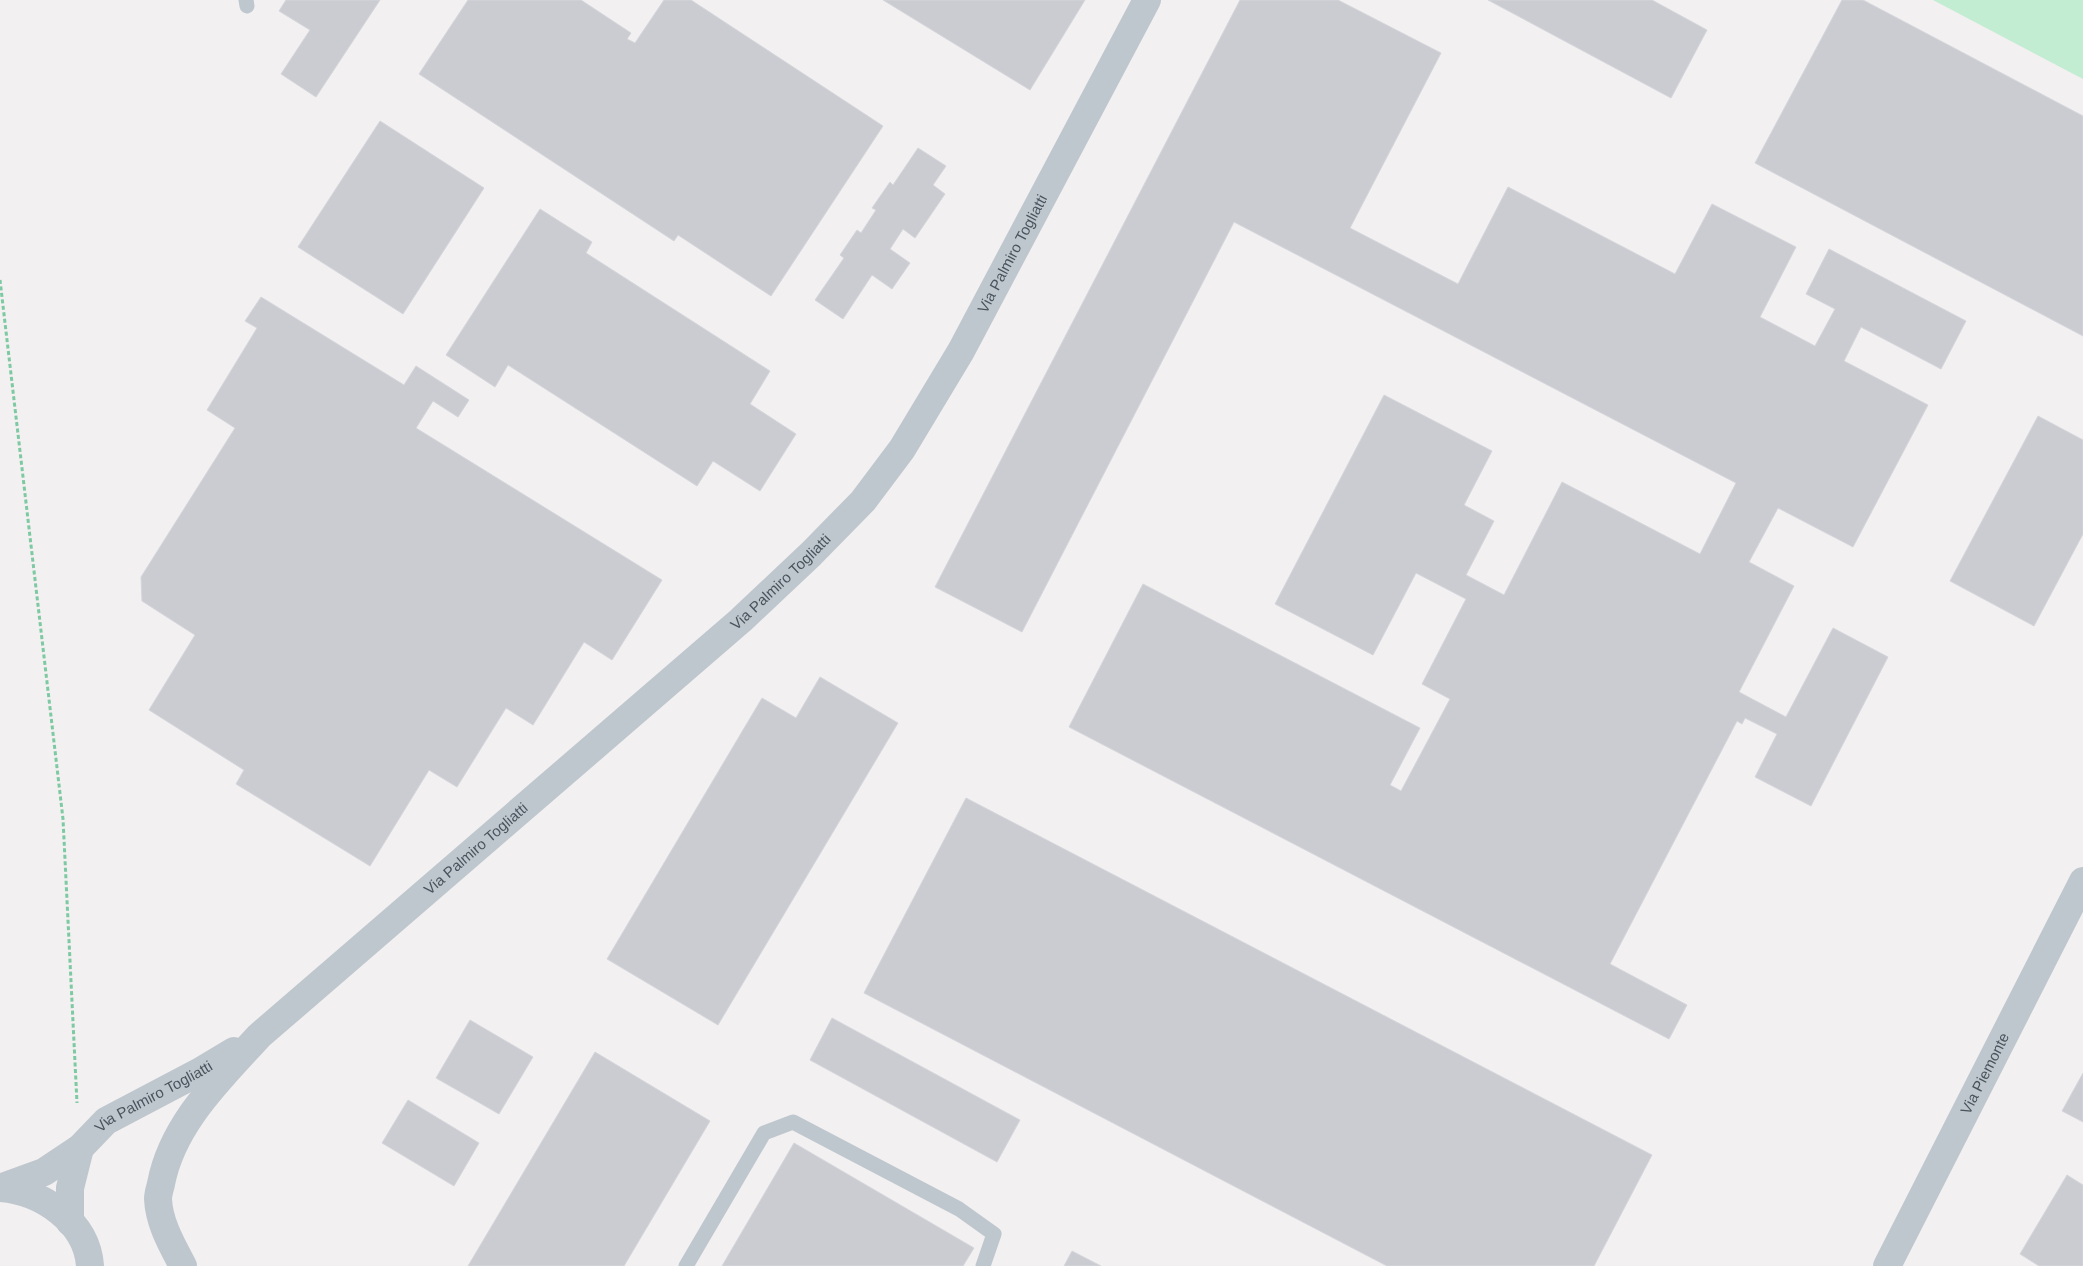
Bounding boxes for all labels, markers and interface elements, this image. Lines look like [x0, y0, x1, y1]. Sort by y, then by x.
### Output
street label: Via Palmiro Togliatti [974, 192, 1050, 316]
street label: Via Palmiro Togliatti [727, 530, 834, 633]
street label: Via Palmiro Togliatti [420, 799, 531, 898]
street label: Via Piemonte [1957, 1030, 2012, 1117]
street label: Via Palmiro Togliatti [91, 1057, 215, 1135]

